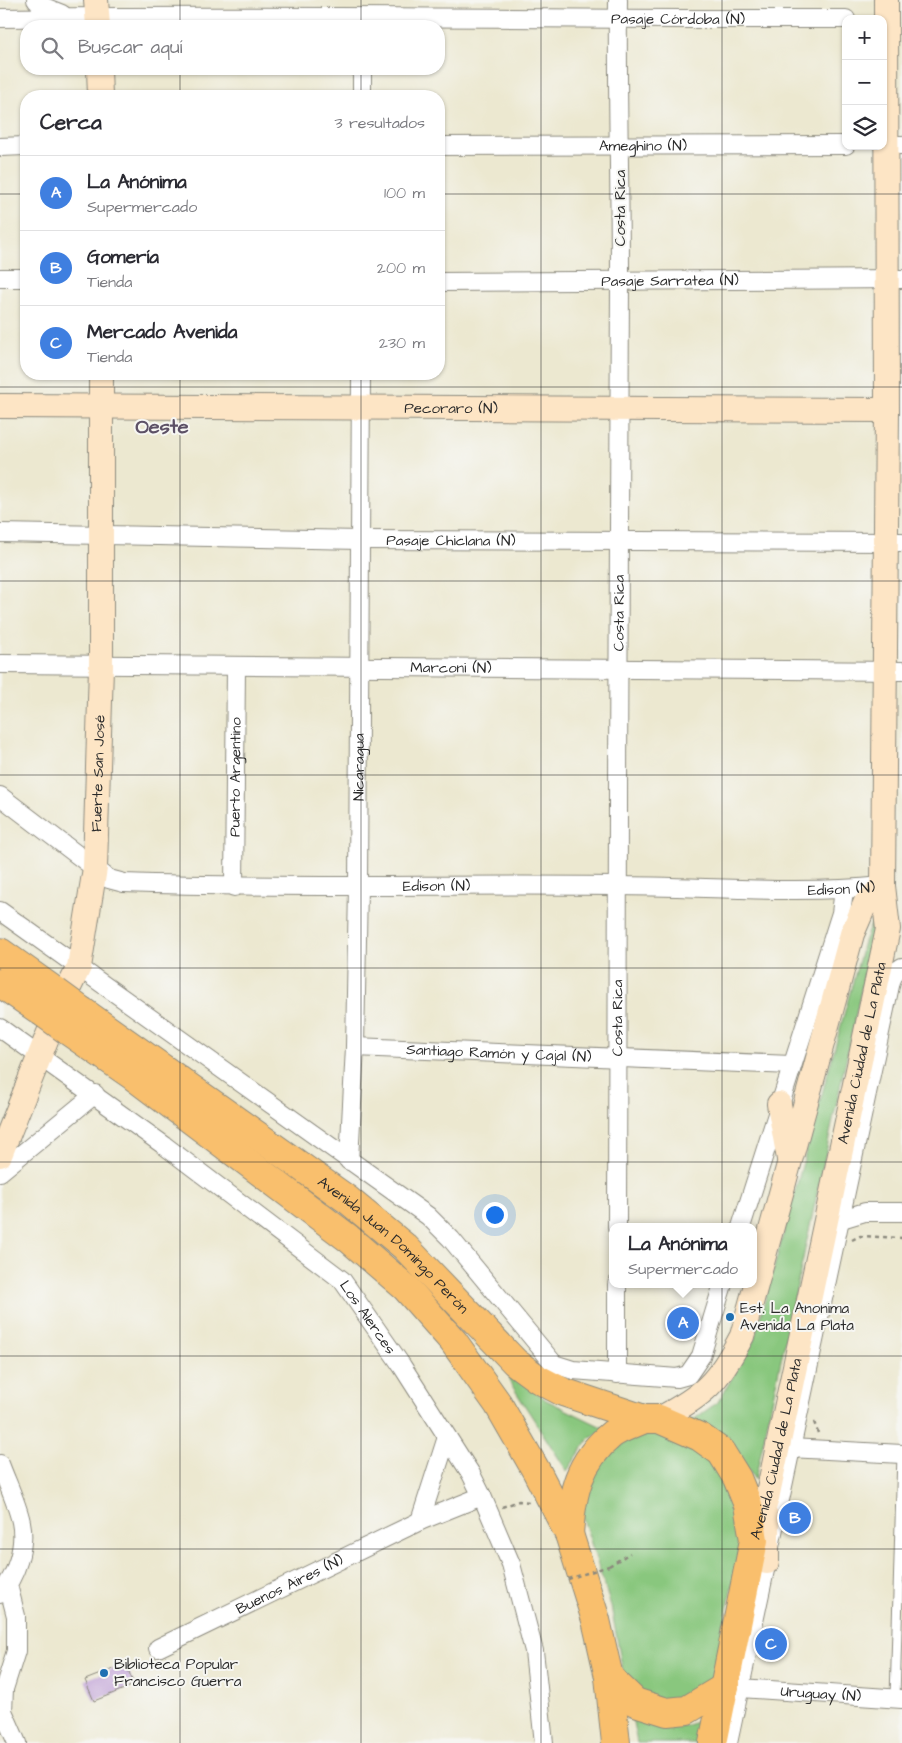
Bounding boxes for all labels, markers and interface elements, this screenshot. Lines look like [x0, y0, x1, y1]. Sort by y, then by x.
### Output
street label: Pasaje Córdoba (N) [611, 8, 745, 30]
map controls [842, 15, 887, 150]
button: + [842, 15, 887, 60]
search box [20, 20, 445, 75]
icon: search [38, 34, 66, 62]
text: Buscar aquí [78, 34, 182, 61]
button: − [842, 60, 887, 105]
button: layers [842, 105, 887, 150]
text: Cerca [40, 108, 102, 137]
text: 3 resultados [334, 112, 425, 134]
street label: Ameghino (N) [599, 135, 687, 157]
text: La Anónima [87, 169, 187, 196]
street label: Costa Rica [610, 169, 631, 246]
text: A [51, 182, 61, 204]
text: 100 m [384, 182, 425, 204]
text: Supermercado [87, 196, 197, 218]
text: Gomería [87, 244, 159, 271]
text: B [50, 257, 62, 279]
text: 200 m [377, 257, 425, 279]
street label: Pasaje Sarratea (N) [601, 270, 739, 291]
text: Tienda [87, 271, 132, 293]
text: Mercado Avenida [87, 319, 237, 346]
text: C [50, 332, 62, 354]
text: 230 m [379, 332, 425, 354]
text: Tienda [87, 346, 132, 368]
street label: Pecoraro (N) [404, 397, 498, 419]
district label: Oeste [135, 413, 189, 441]
street label: Pasaje Chiclana (N) [386, 530, 516, 551]
street label: Costa Rica [608, 574, 629, 651]
street label: Marconi (N) [410, 657, 492, 678]
street label: Fuerte San José [86, 714, 110, 832]
street label: Puerto Argentino [224, 717, 247, 837]
street label: Nicaragua [348, 733, 370, 801]
street label: Edison (N) [403, 875, 470, 896]
street label: Edison (N) [807, 876, 876, 900]
street label: Avenida Ciudad de La Plata [832, 960, 891, 1146]
street label: Costa Rica [607, 979, 628, 1056]
street label: Santiago Ramón y Cajal (N) [406, 1039, 592, 1067]
street label: Avenida Juan Domingo Perón [313, 1171, 474, 1318]
your location [482, 1202, 508, 1228]
popup [609, 1223, 757, 1288]
text: La Anónima [628, 1231, 728, 1258]
text: Supermercado [628, 1258, 738, 1280]
street label: Los Alerces [335, 1276, 401, 1359]
place label: Est. La Anonima Avenida La Plata [740, 1298, 854, 1336]
pin: A [667, 1304, 699, 1342]
marker: Est. La Anonima Avenida La Plata [724, 1311, 736, 1323]
street label: Avenida Ciudad de La Plata [744, 1356, 807, 1542]
pin: B [779, 1499, 811, 1537]
street label: Buenos Aires (N) [232, 1549, 347, 1619]
pin: C [755, 1625, 787, 1663]
place label: Biblioteca Popular Francisco Guerra [114, 1654, 242, 1692]
marker: Biblioteca Popular Francisco Guerra [98, 1667, 110, 1679]
street label: Uruguay (N) [780, 1680, 862, 1707]

